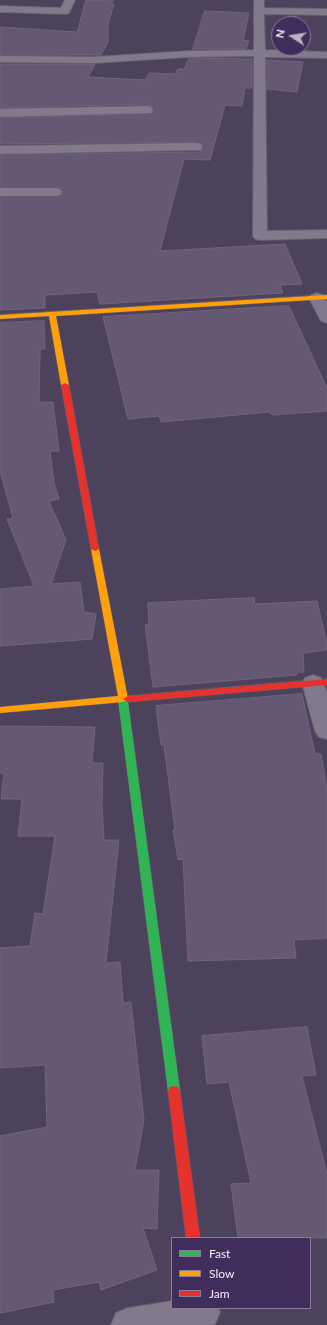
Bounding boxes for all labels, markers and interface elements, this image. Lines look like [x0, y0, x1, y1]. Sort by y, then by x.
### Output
north arrow [271, 16, 311, 56]
text: N [273, 28, 287, 39]
legend [171, 1237, 311, 1309]
text: Fast [209, 1246, 230, 1261]
text: Slow [209, 1266, 234, 1281]
text: Jam [209, 1286, 230, 1301]

